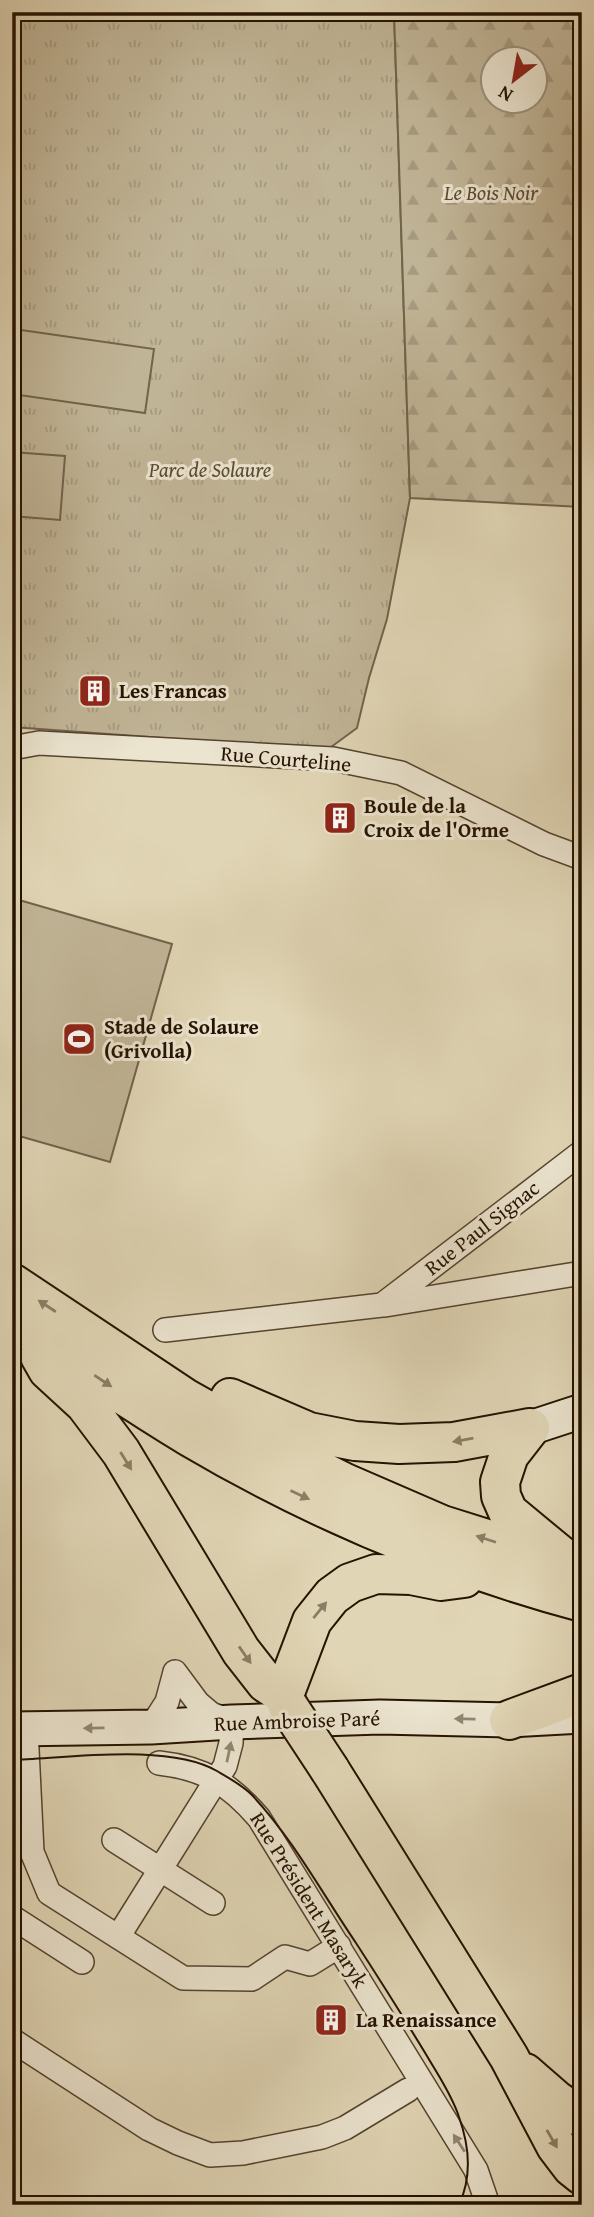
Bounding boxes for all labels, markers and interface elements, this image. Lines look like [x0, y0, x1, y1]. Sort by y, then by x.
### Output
north arrow [478, 46, 548, 116]
text: N [492, 79, 518, 110]
park label: Le Bois Noir [443, 177, 539, 208]
park label: Parc de Solaure [148, 454, 271, 485]
building icon: Les Francas [76, 672, 114, 710]
place label: Les Francas [119, 675, 227, 706]
street label: Rue Courteline [220, 737, 353, 780]
place label: Boule de la Croix de l'Orme [364, 790, 509, 845]
building icon: Boule de la Croix de l'Orme [321, 799, 359, 837]
place label: Stade de Solaure (Grivolla) [104, 1011, 259, 1066]
sports icon: Stade de Solaure (Grivolla) [60, 1020, 98, 1058]
street label: Rue Paul Signac [418, 1173, 546, 1283]
one-way arrow [38, 1299, 56, 1313]
one-way arrow [94, 1374, 113, 1387]
one-way arrow [452, 1435, 474, 1446]
one-way arrow [119, 1451, 132, 1470]
one-way arrow [290, 1489, 310, 1501]
one-way arrow [476, 1533, 497, 1544]
one-way arrow [313, 1602, 328, 1620]
one-way arrow [238, 1646, 252, 1664]
street label: Rue Ambroise Paré [213, 1702, 381, 1739]
one-way arrow [453, 1713, 475, 1725]
one-way arrow [83, 1722, 105, 1734]
one-way arrow [223, 1741, 234, 1763]
street label: Rue Président Masaryk [243, 1806, 376, 1994]
building icon: La Renaissance [312, 2001, 350, 2039]
place label: La Renaissance [356, 2004, 497, 2035]
one-way arrow [546, 2129, 558, 2149]
one-way arrow [453, 2134, 466, 2153]

